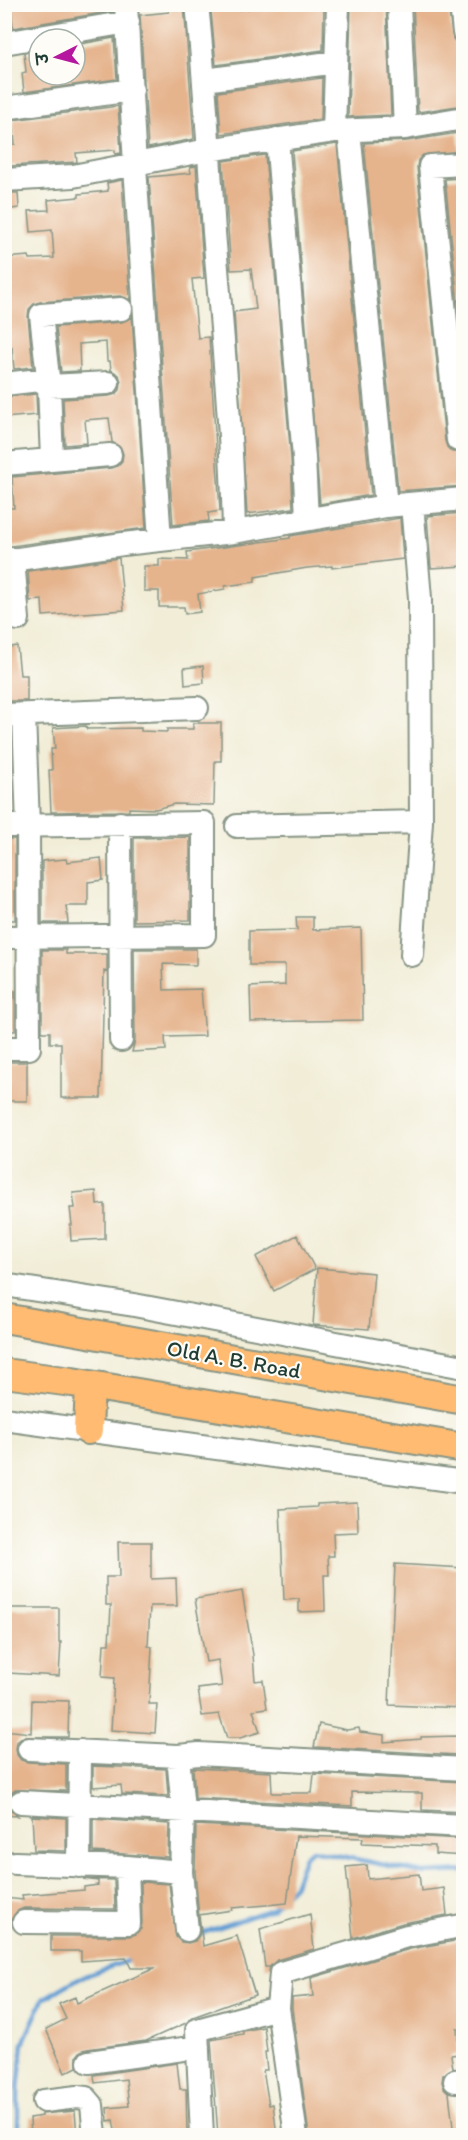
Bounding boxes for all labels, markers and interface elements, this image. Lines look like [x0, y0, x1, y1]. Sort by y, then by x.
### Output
north arrow [27, 27, 87, 87]
text: उ [32, 51, 53, 67]
street label: Old A. B. Road [165, 1334, 303, 1385]

